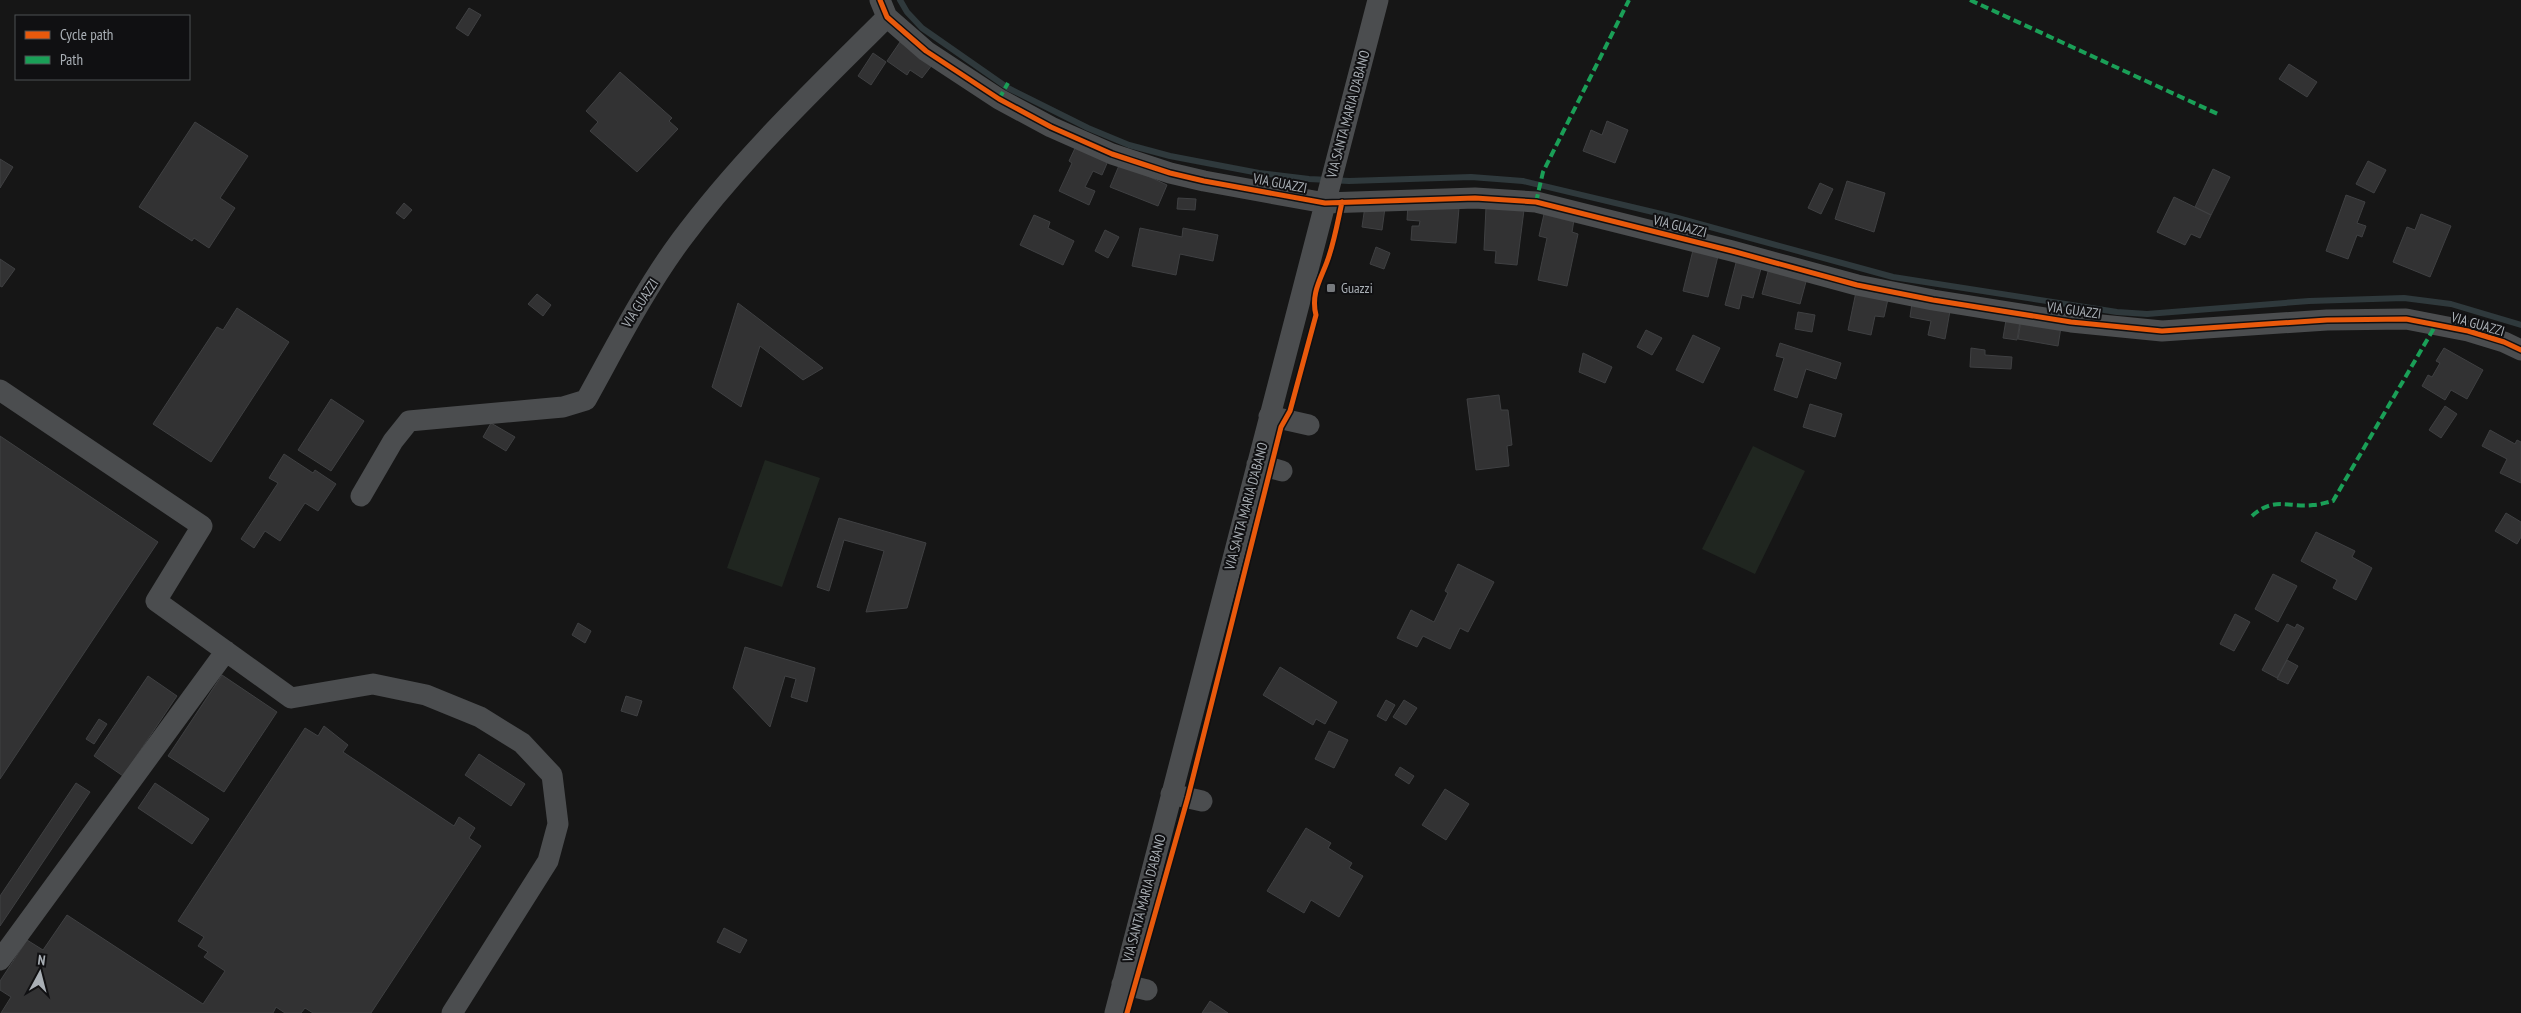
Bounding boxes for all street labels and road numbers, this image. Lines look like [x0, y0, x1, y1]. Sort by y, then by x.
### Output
street label: VIA SANTA MARIA D'ABANO [1322, 48, 1374, 181]
street label: VIA GUAZZI [1250, 169, 1309, 197]
street label: VIA GUAZZI [1650, 210, 1709, 241]
street label: VIA GUAZZI [617, 275, 662, 332]
street label: VIA GUAZZI [2045, 297, 2102, 323]
street label: VIA GUAZZI [2448, 308, 2507, 340]
street label: VIA SANTA MARIA D'ABANO [1220, 440, 1272, 573]
street label: VIA SANTA MARIA D'ABANO [1118, 832, 1170, 965]

